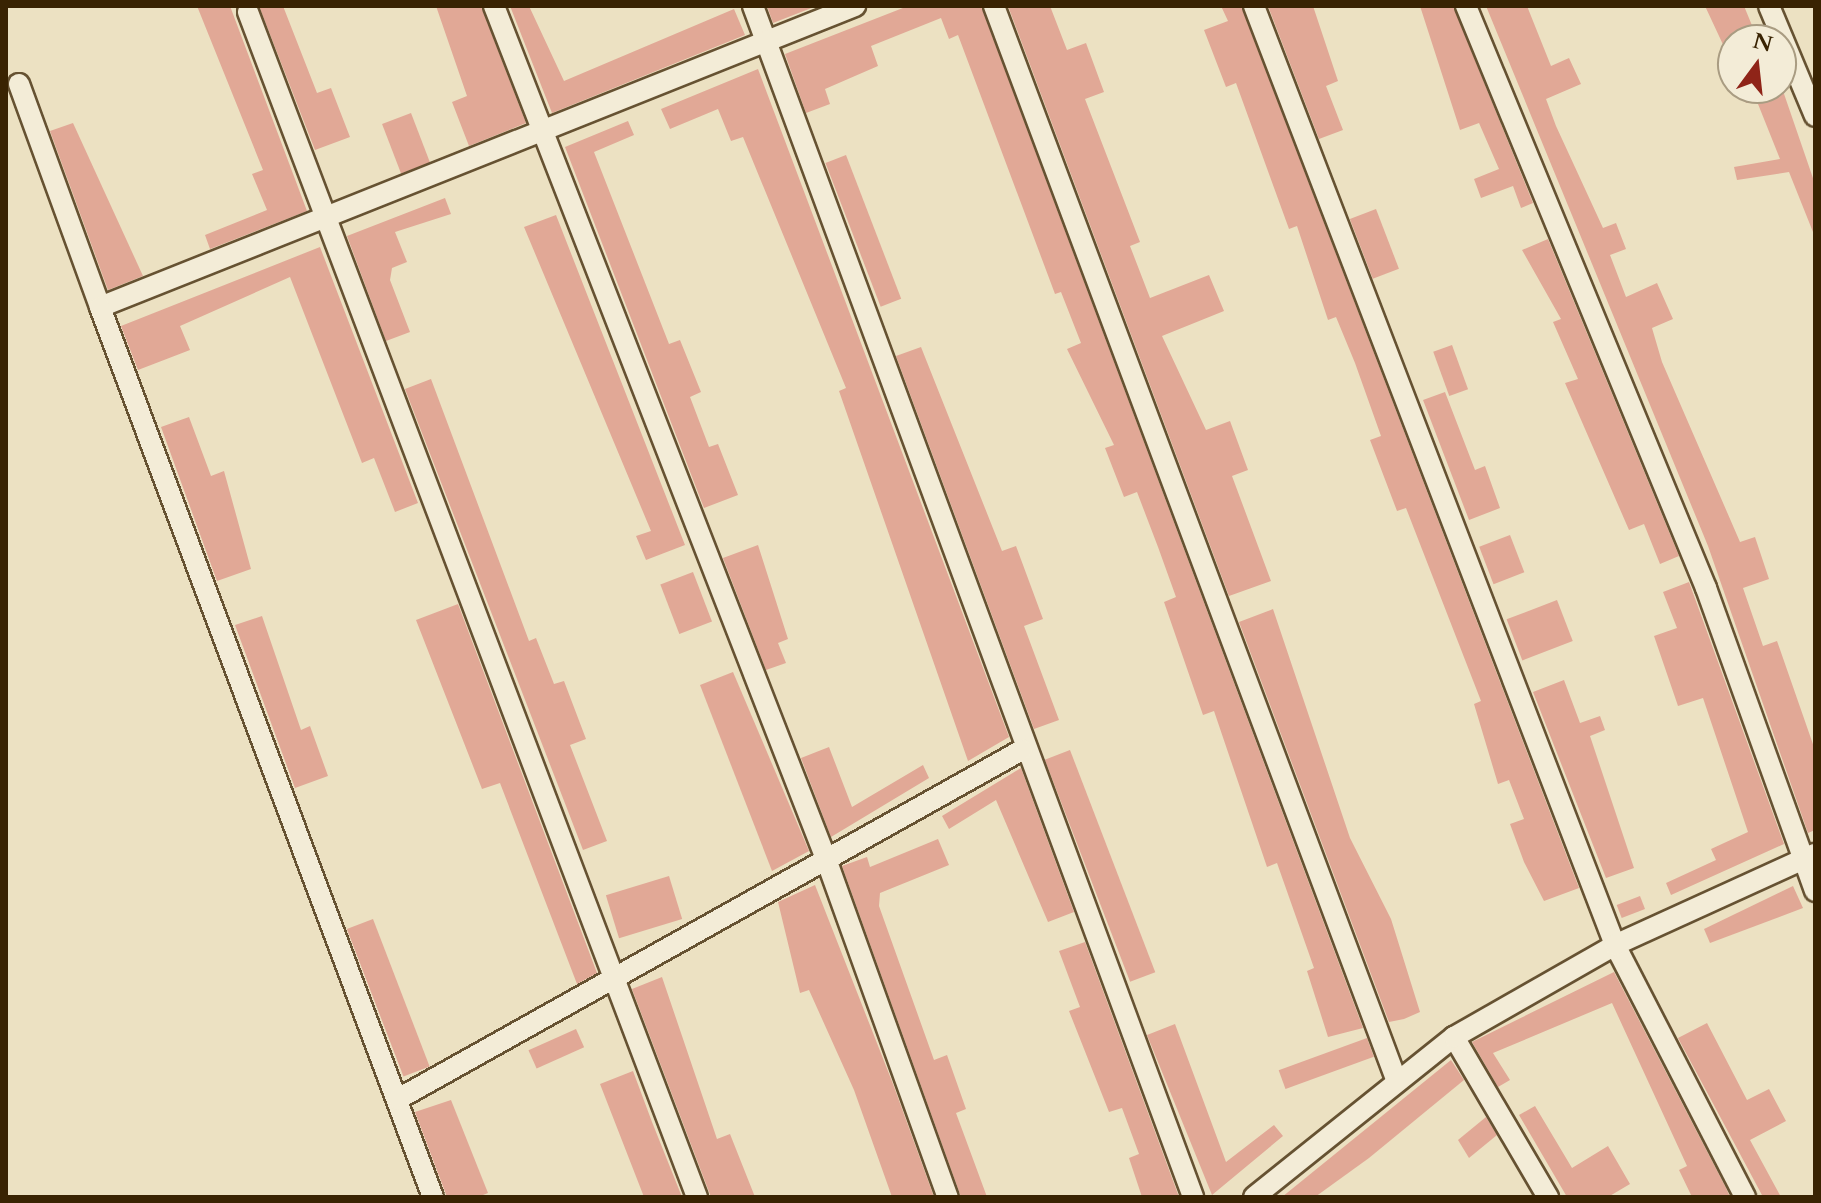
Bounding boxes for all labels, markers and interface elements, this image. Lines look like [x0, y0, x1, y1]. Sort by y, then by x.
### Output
north arrow [1717, 24, 1797, 104]
text: N [1750, 26, 1776, 60]

